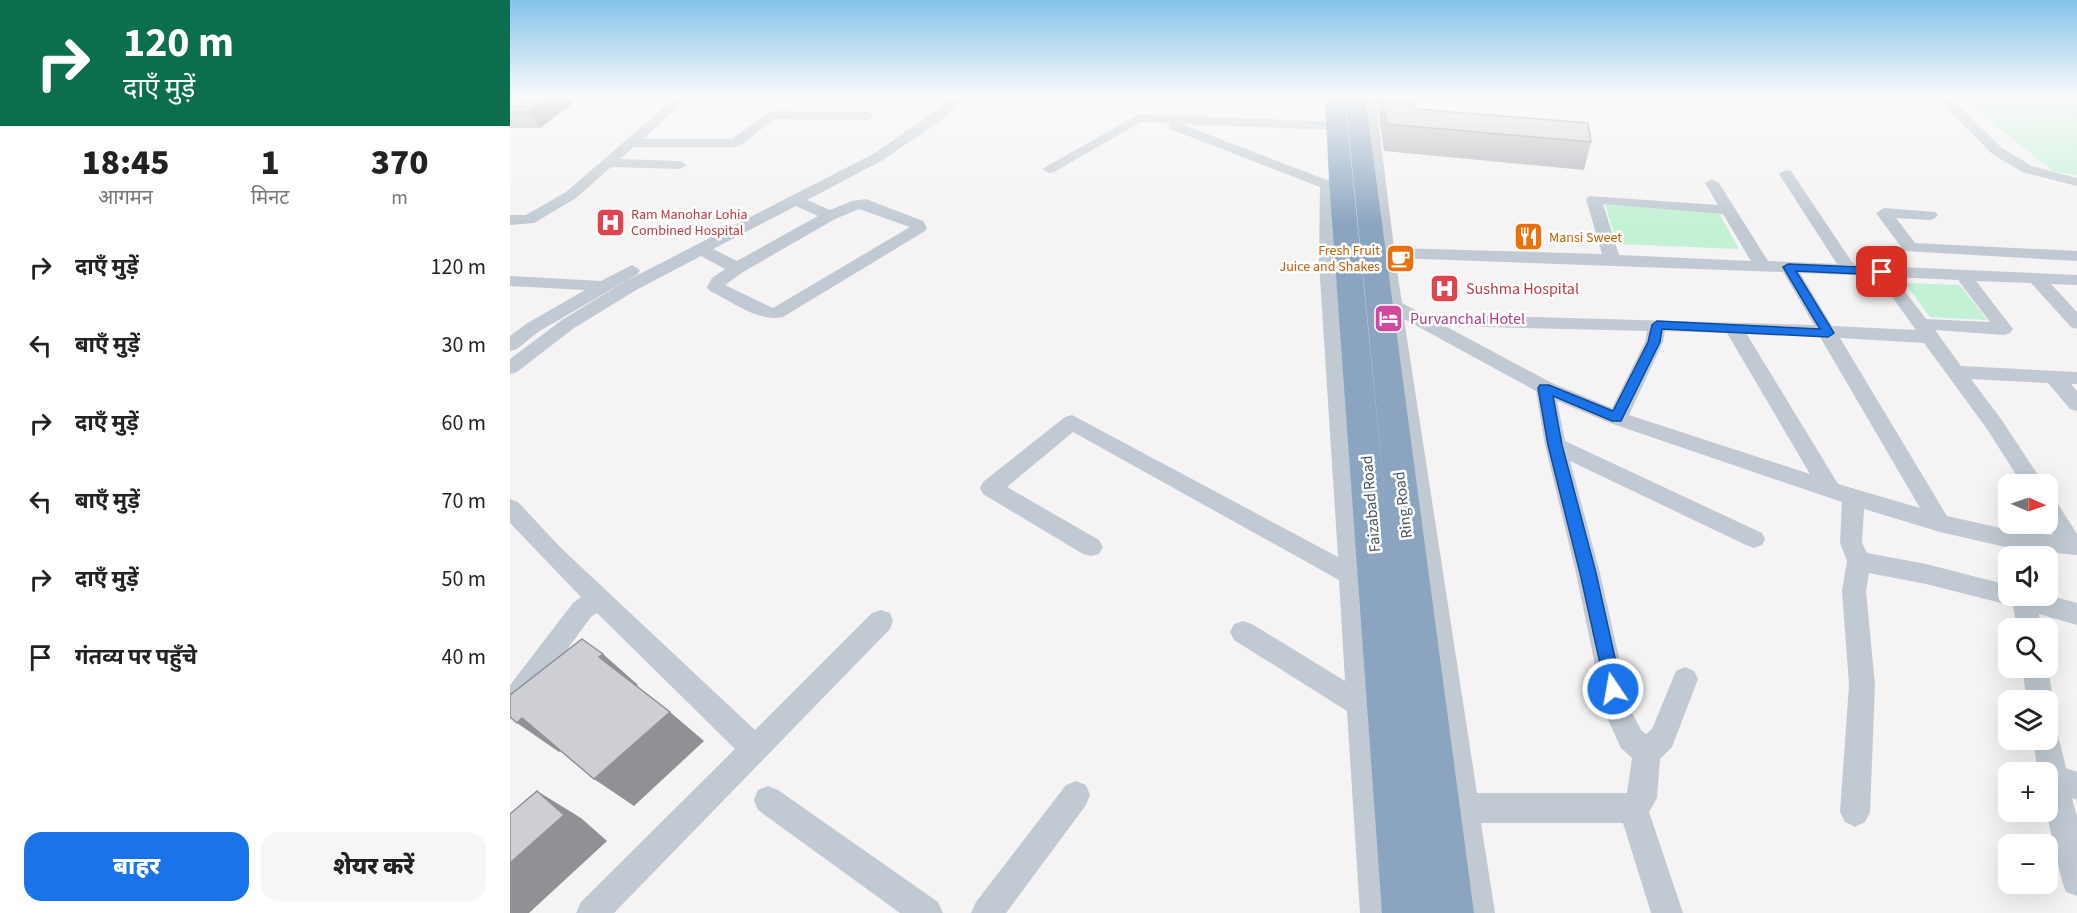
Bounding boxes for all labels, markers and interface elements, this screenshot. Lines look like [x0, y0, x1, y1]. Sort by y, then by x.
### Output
text: 120 m [123, 13, 234, 73]
icon: right [24, 24, 102, 102]
text: दाएँ मुड़ें [123, 69, 195, 108]
text: 18:45 [81, 137, 170, 188]
text: 1 [261, 137, 280, 188]
text: 370 [371, 137, 428, 188]
text: आगमन [98, 184, 153, 212]
text: मिनट [251, 184, 289, 212]
text: m [391, 184, 408, 212]
place label: Ram Manohar Lohia Combined Hospital [631, 205, 748, 241]
hospital icon: Ram Manohar Lohia Combined Hospital [594, 206, 626, 238]
restaurant icon: Mansi Sweet [1512, 221, 1544, 253]
place label: Mansi Sweet [1549, 228, 1622, 248]
place label: Fresh Fruit Juice and Shakes [1279, 241, 1380, 277]
cafe icon: Fresh Fruit Juice and Shakes [1385, 242, 1417, 274]
pin [1856, 246, 1907, 297]
icon: right [24, 251, 57, 284]
text: दाएँ मुड़ें [75, 251, 138, 283]
text: 120 m [431, 251, 486, 283]
icon: arrive [1865, 255, 1898, 288]
hospital icon: Sushma Hospital [1429, 272, 1461, 304]
place label: Sushma Hospital [1466, 278, 1579, 300]
hotel icon: Purvanchal Hotel [1373, 302, 1405, 334]
place label: Purvanchal Hotel [1410, 308, 1525, 330]
icon: left [24, 329, 57, 362]
text: बाएँ मुड़ें [75, 329, 140, 361]
text: 30 m [441, 329, 486, 361]
icon: right [24, 407, 57, 440]
text: दाएँ मुड़ें [75, 407, 138, 439]
text: 60 m [441, 407, 486, 439]
street label: Faizabad Road [1356, 455, 1386, 553]
street label: Ring Road [1388, 470, 1418, 540]
north arrow [1998, 474, 2058, 534]
map controls [1998, 474, 2058, 894]
icon: left [24, 485, 57, 518]
text: बाएँ मुड़ें [75, 485, 140, 517]
text: 70 m [441, 485, 486, 517]
button: sound [1998, 546, 2058, 606]
icon: right [24, 563, 57, 596]
text: दाएँ मुड़ें [75, 563, 138, 595]
text: 50 m [441, 563, 486, 595]
button: search [1998, 618, 2058, 678]
icon: arrive [24, 641, 57, 674]
text: गंतव्य पर पहुँचे [75, 641, 197, 673]
text: 40 m [441, 641, 486, 673]
position arrow [1581, 657, 1645, 721]
button: layers [1998, 690, 2058, 750]
button: + [1998, 762, 2058, 822]
button: बाहर [24, 832, 249, 901]
button: शेयर करें [261, 832, 486, 901]
button: − [1998, 834, 2058, 894]

